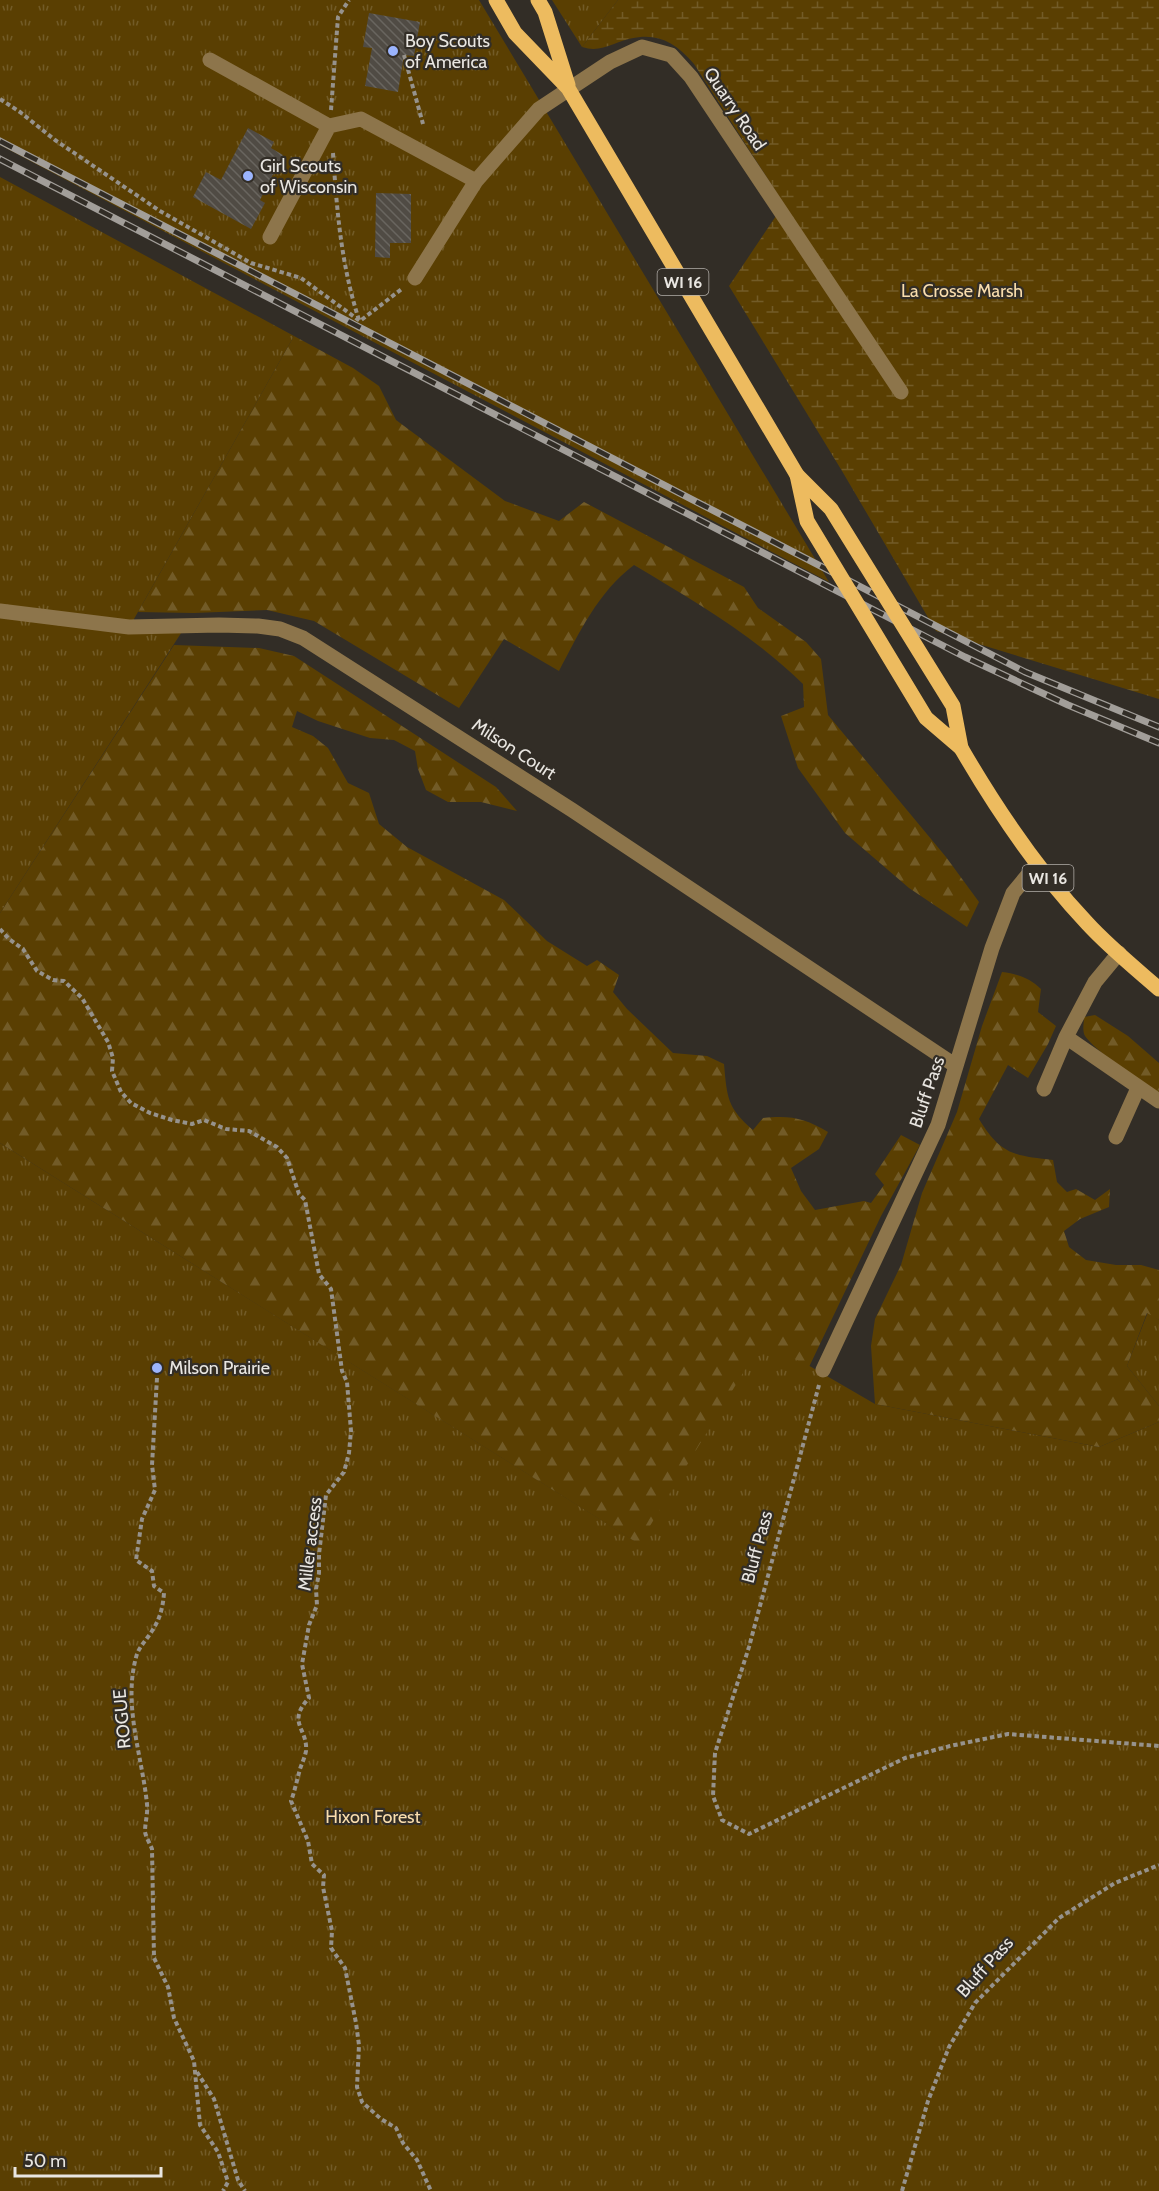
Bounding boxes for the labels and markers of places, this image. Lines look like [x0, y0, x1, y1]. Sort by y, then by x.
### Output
place label: Boy Scouts of America [405, 30, 490, 73]
marker: Boy Scouts of America [386, 44, 400, 58]
place label: Girl Scouts of Wisconsin [260, 155, 357, 198]
marker: Girl Scouts of Wisconsin [241, 169, 255, 183]
place label: Milson Prairie [169, 1357, 270, 1379]
marker: Milson Prairie [150, 1361, 164, 1375]

